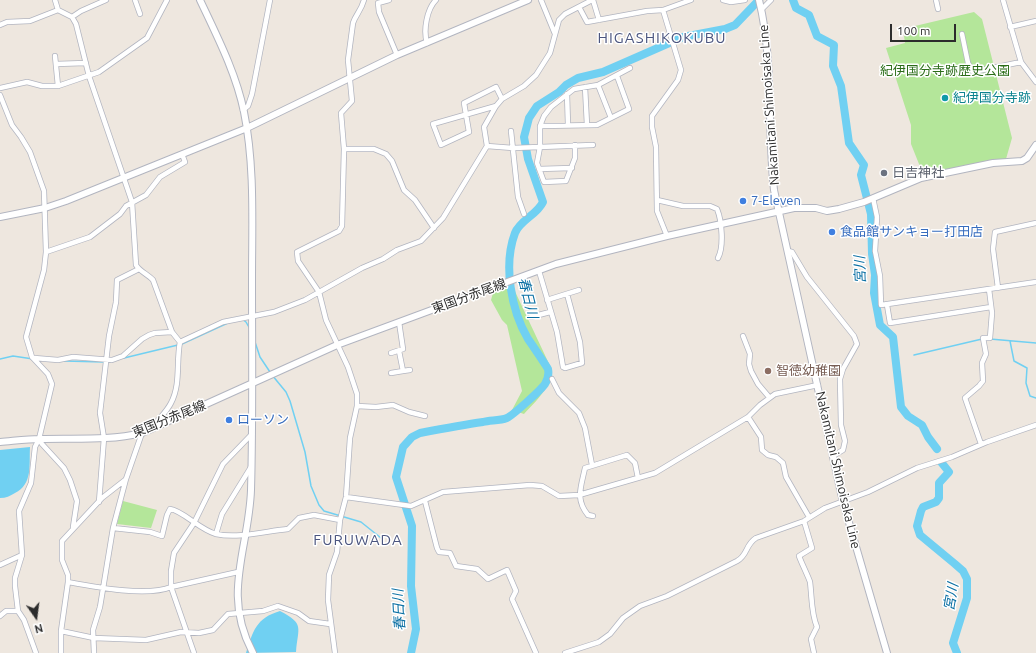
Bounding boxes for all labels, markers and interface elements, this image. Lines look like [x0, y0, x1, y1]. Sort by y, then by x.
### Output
scale bar [892, 16, 958, 42]
street label: Nakamitani Shimoisaka Line [756, 24, 782, 186]
text: 100 m [897, 24, 930, 37]
district label: HIGASHIKOKUBU [598, 29, 726, 47]
park label: 紀伊国分寺跡歴史公園 [880, 63, 1010, 79]
place label: 紀伊国分寺跡 [953, 90, 1031, 106]
marker: 紀伊国分寺跡 [940, 93, 950, 103]
place label: 日吉神社 [892, 165, 944, 181]
marker: 日吉神社 [879, 168, 889, 178]
place label: 7-Eleven [751, 193, 801, 209]
marker: 7-Eleven [738, 196, 748, 206]
place label: 食品館サンキョー打田店 [840, 224, 983, 240]
marker: 食品館サンキョー打田店 [827, 227, 837, 237]
water label: 宮川 [851, 256, 869, 284]
street label: 東国分赤尾線 [430, 275, 508, 317]
water label: 春日川 [515, 276, 541, 320]
place label: 智徳幼稚園 [776, 363, 841, 379]
marker: 智徳幼稚園 [763, 366, 773, 376]
street label: Nakamitani Shimoisaka Line [812, 390, 864, 550]
street label: 東国分赤尾線 [130, 397, 208, 441]
place label: ローソン [237, 412, 289, 428]
marker: ローソン [224, 415, 234, 425]
district label: FURUWADA [313, 531, 403, 549]
water label: 宮川 [940, 582, 962, 612]
water label: 春日川 [390, 589, 408, 631]
north arrow [16, 597, 56, 637]
text: N [33, 622, 44, 635]

